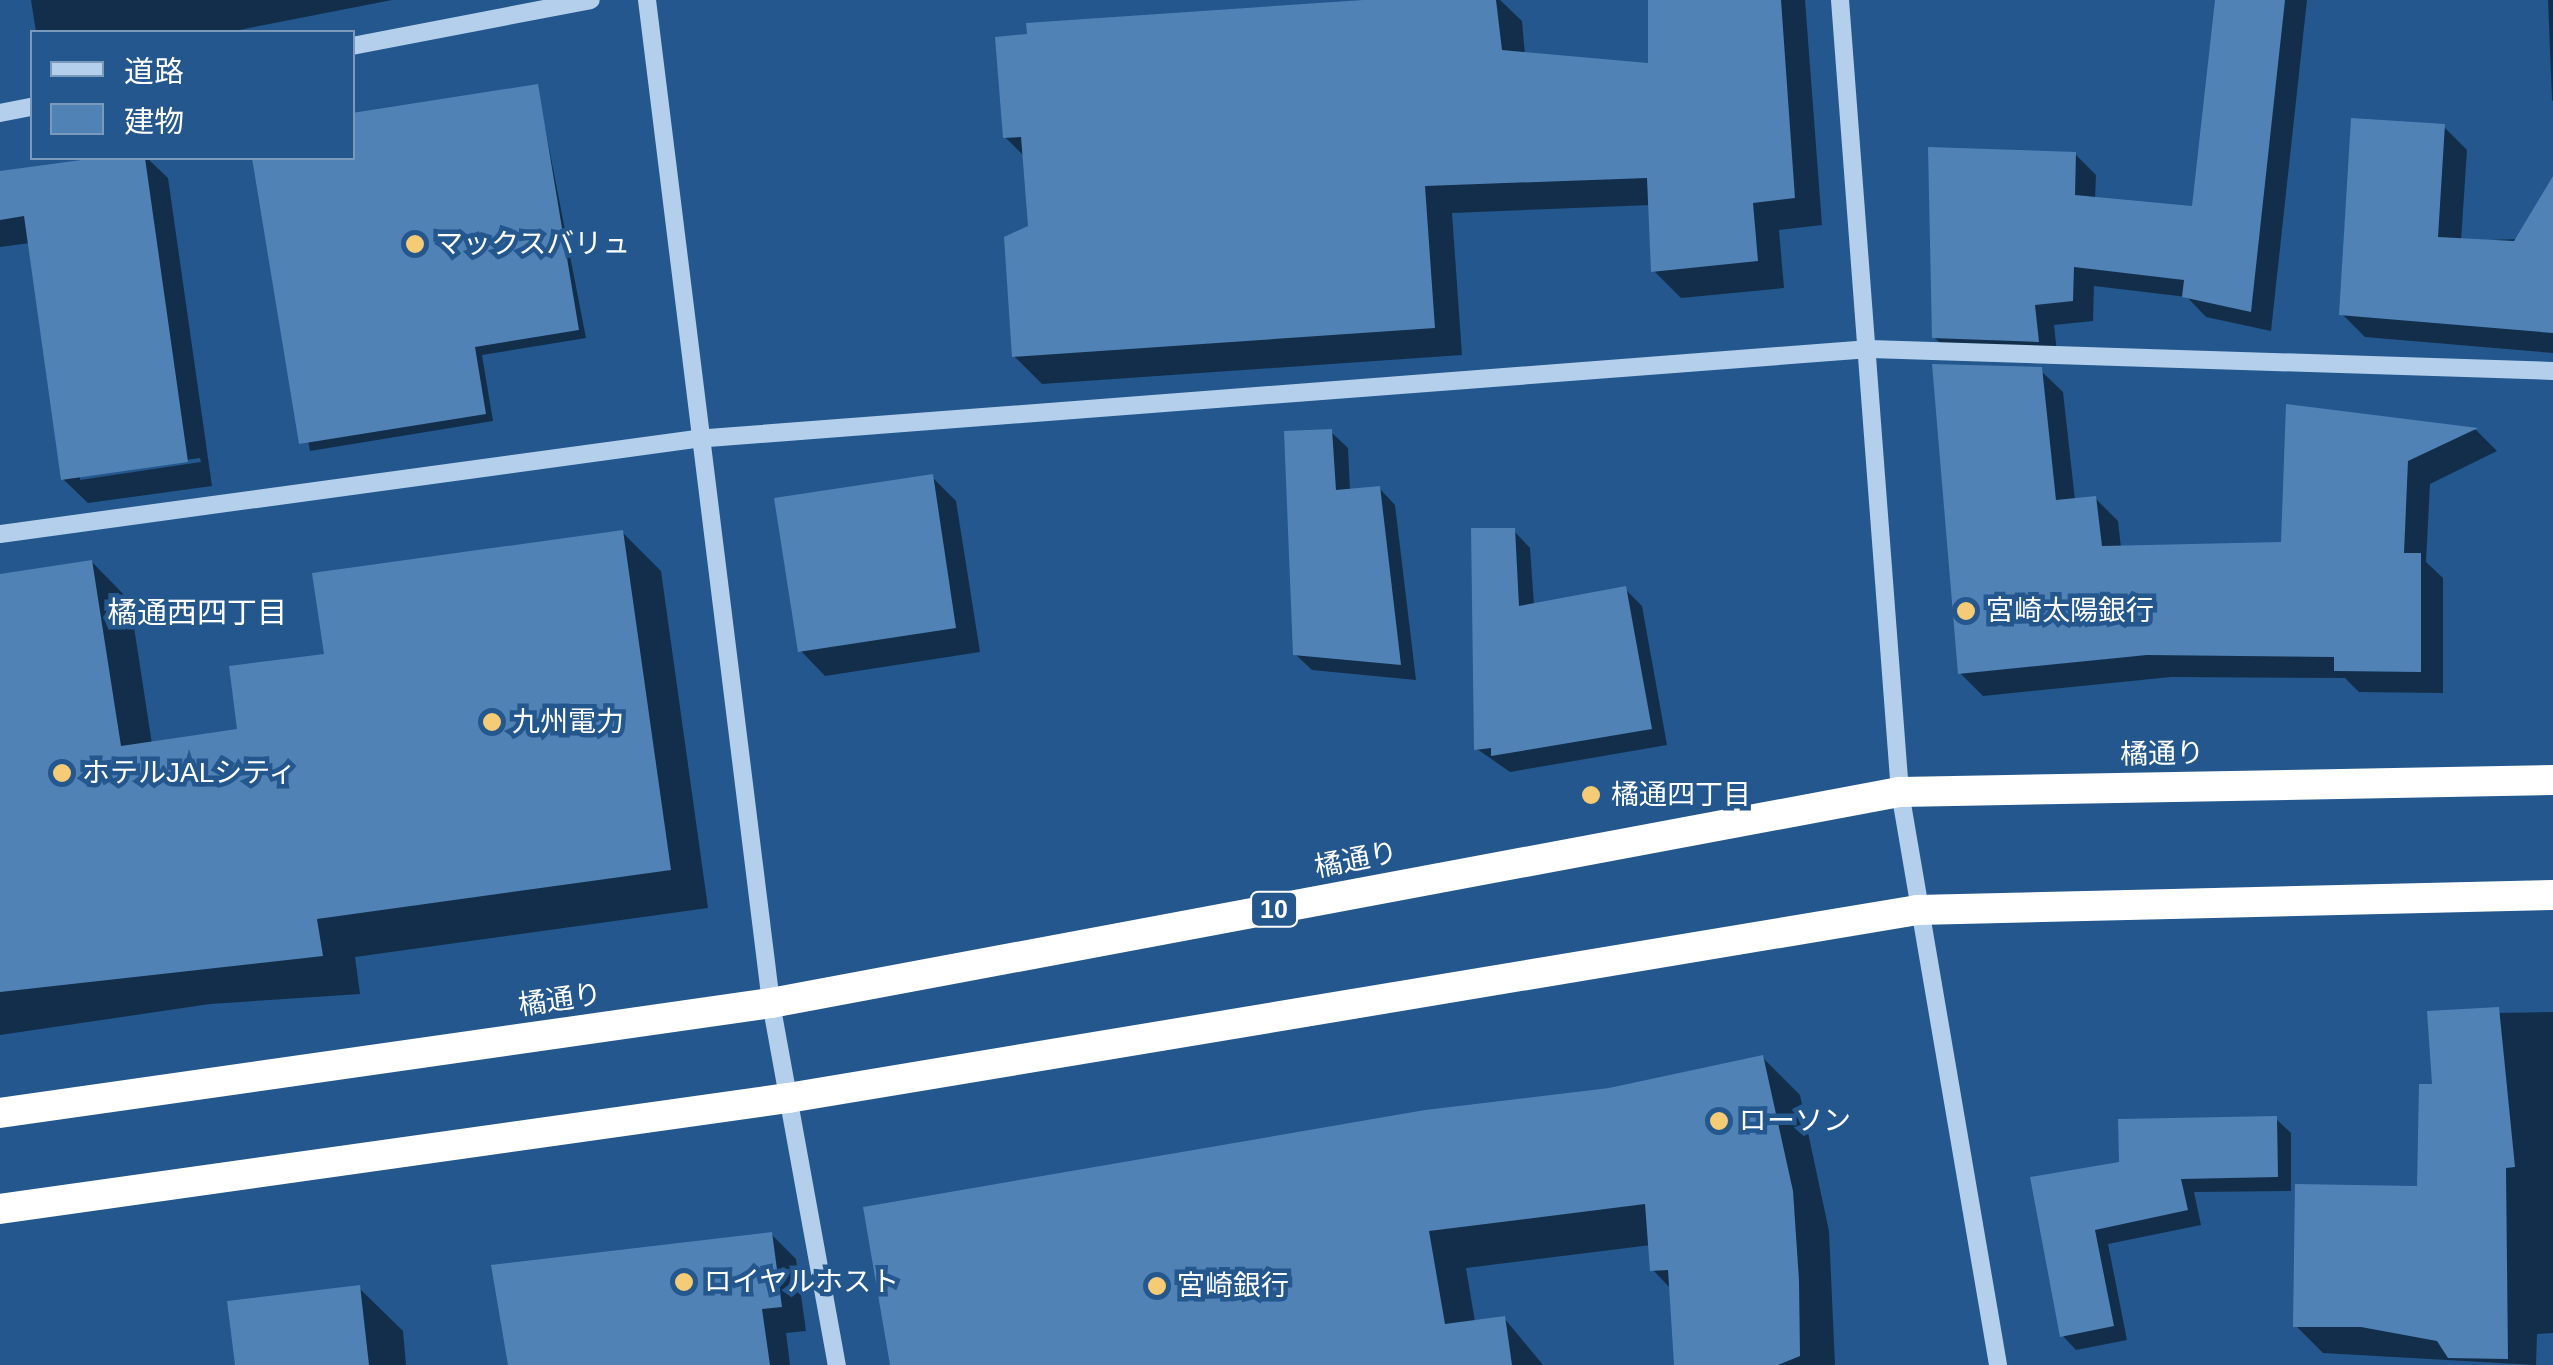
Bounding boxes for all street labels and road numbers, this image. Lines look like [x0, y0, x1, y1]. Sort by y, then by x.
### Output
street label: 橘通り [2120, 736, 2204, 772]
street label: 橘通り [1312, 835, 1400, 885]
road number: 10 [1249, 889, 1299, 929]
street label: 橘通り [516, 978, 604, 1022]

